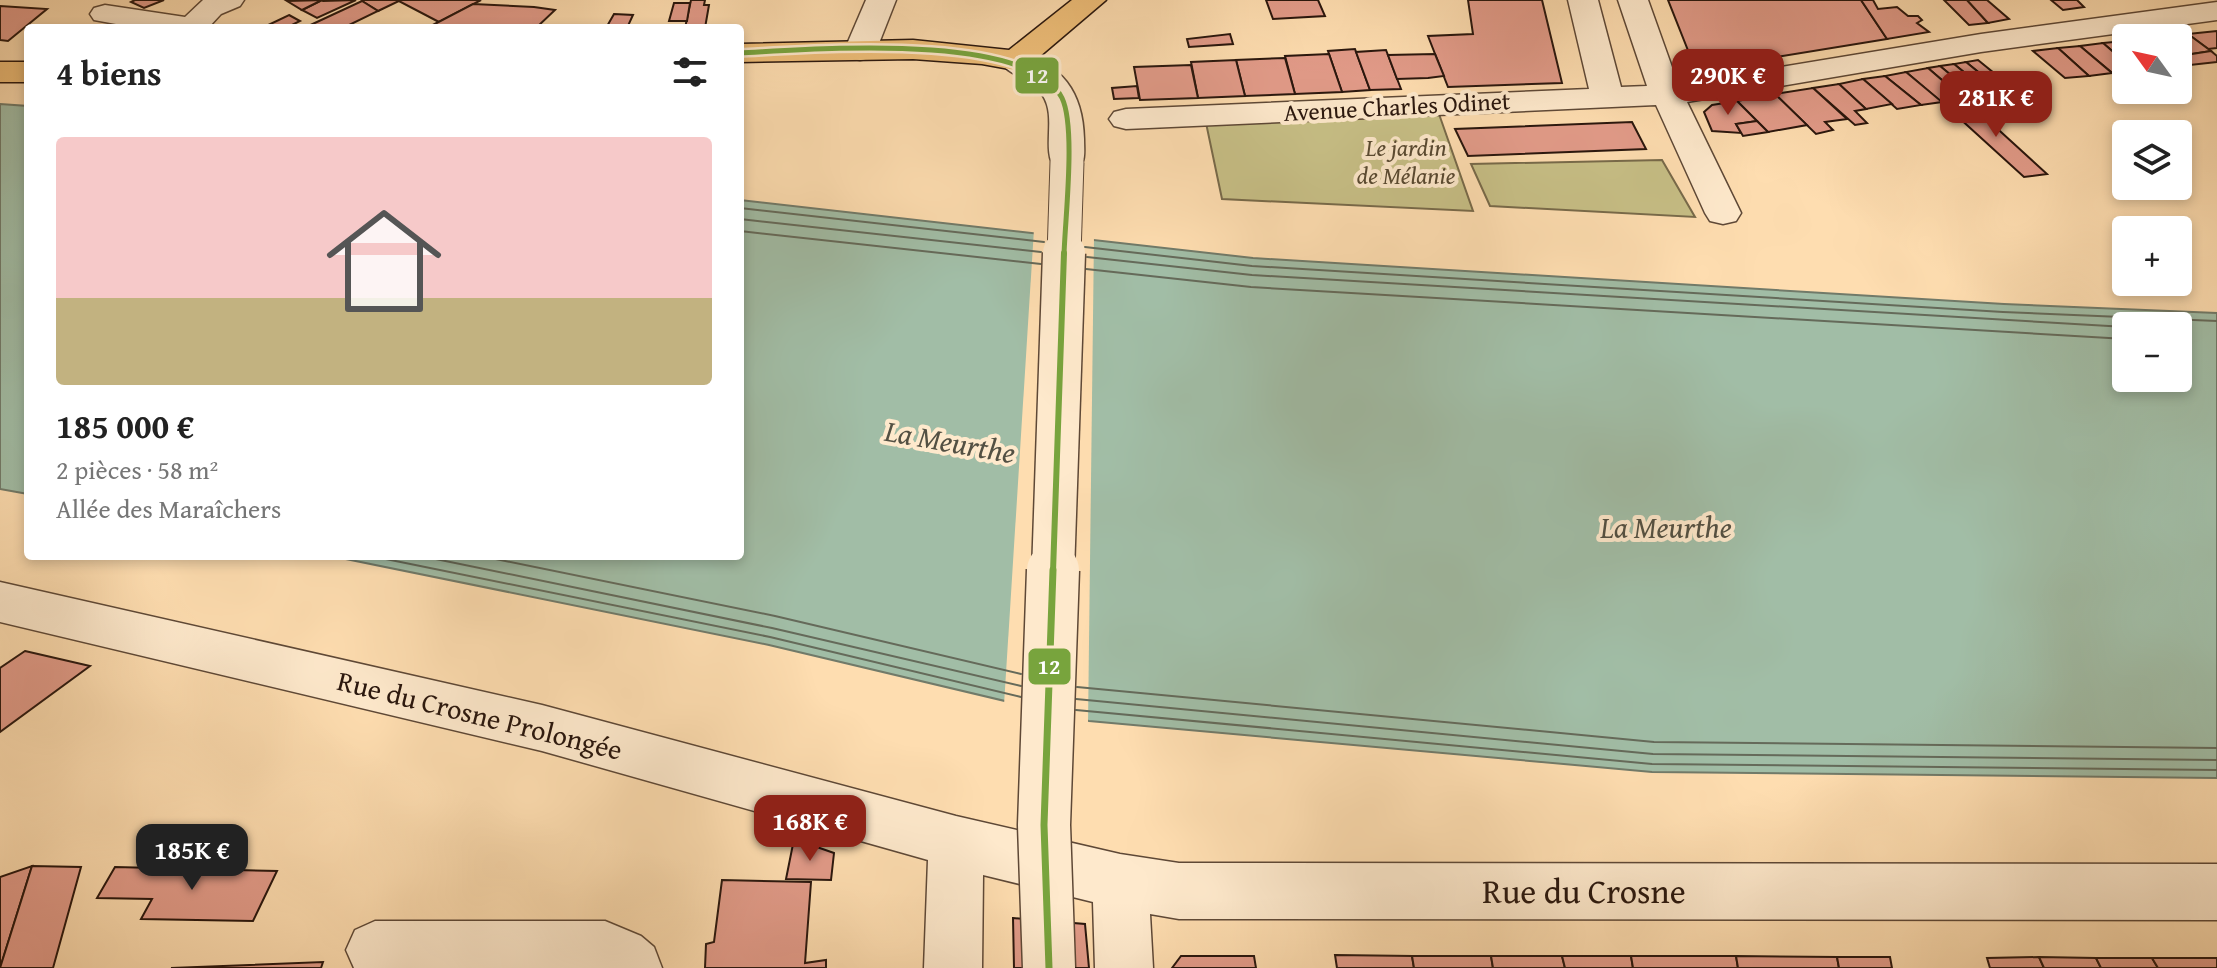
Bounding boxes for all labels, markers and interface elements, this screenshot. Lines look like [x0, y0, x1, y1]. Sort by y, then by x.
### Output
north arrow [2112, 24, 2192, 104]
map controls [2112, 24, 2192, 392]
text: 4 biens [56, 48, 162, 97]
pin: 290K € [1663, 49, 1793, 117]
icon: filters [668, 50, 712, 94]
text: 290K € [1690, 55, 1766, 94]
line badge: 12 [1014, 56, 1060, 95]
text: 12 [1026, 59, 1048, 91]
pin: 281K € [1931, 71, 2061, 139]
text: 281K € [1958, 77, 2034, 116]
street label: Avenue Charles Odinet [1283, 83, 1512, 130]
button: layers [2112, 120, 2192, 200]
park label: Le jardin de Mélanie [1357, 130, 1456, 193]
icon: home [312, 189, 456, 333]
button: + [2112, 216, 2192, 296]
button: − [2112, 312, 2192, 392]
text: 185 000 € [56, 401, 194, 450]
water label: La Meurthe [881, 408, 1019, 474]
text: 2 pièces · 58 m² [56, 450, 218, 489]
text: Allée des Maraîchers [56, 489, 281, 528]
water label: La Meurthe [1599, 505, 1732, 549]
line badge: 12 [1027, 647, 1072, 686]
text: 12 [1038, 650, 1060, 682]
street label: Rue du Crosne Prolongée [333, 659, 627, 770]
pin: 168K € [745, 795, 875, 863]
text: 168K € [772, 801, 848, 840]
pin: 185K € [127, 824, 257, 892]
text: 185K € [154, 830, 230, 869]
street label: Rue du Crosne [1482, 866, 1686, 915]

